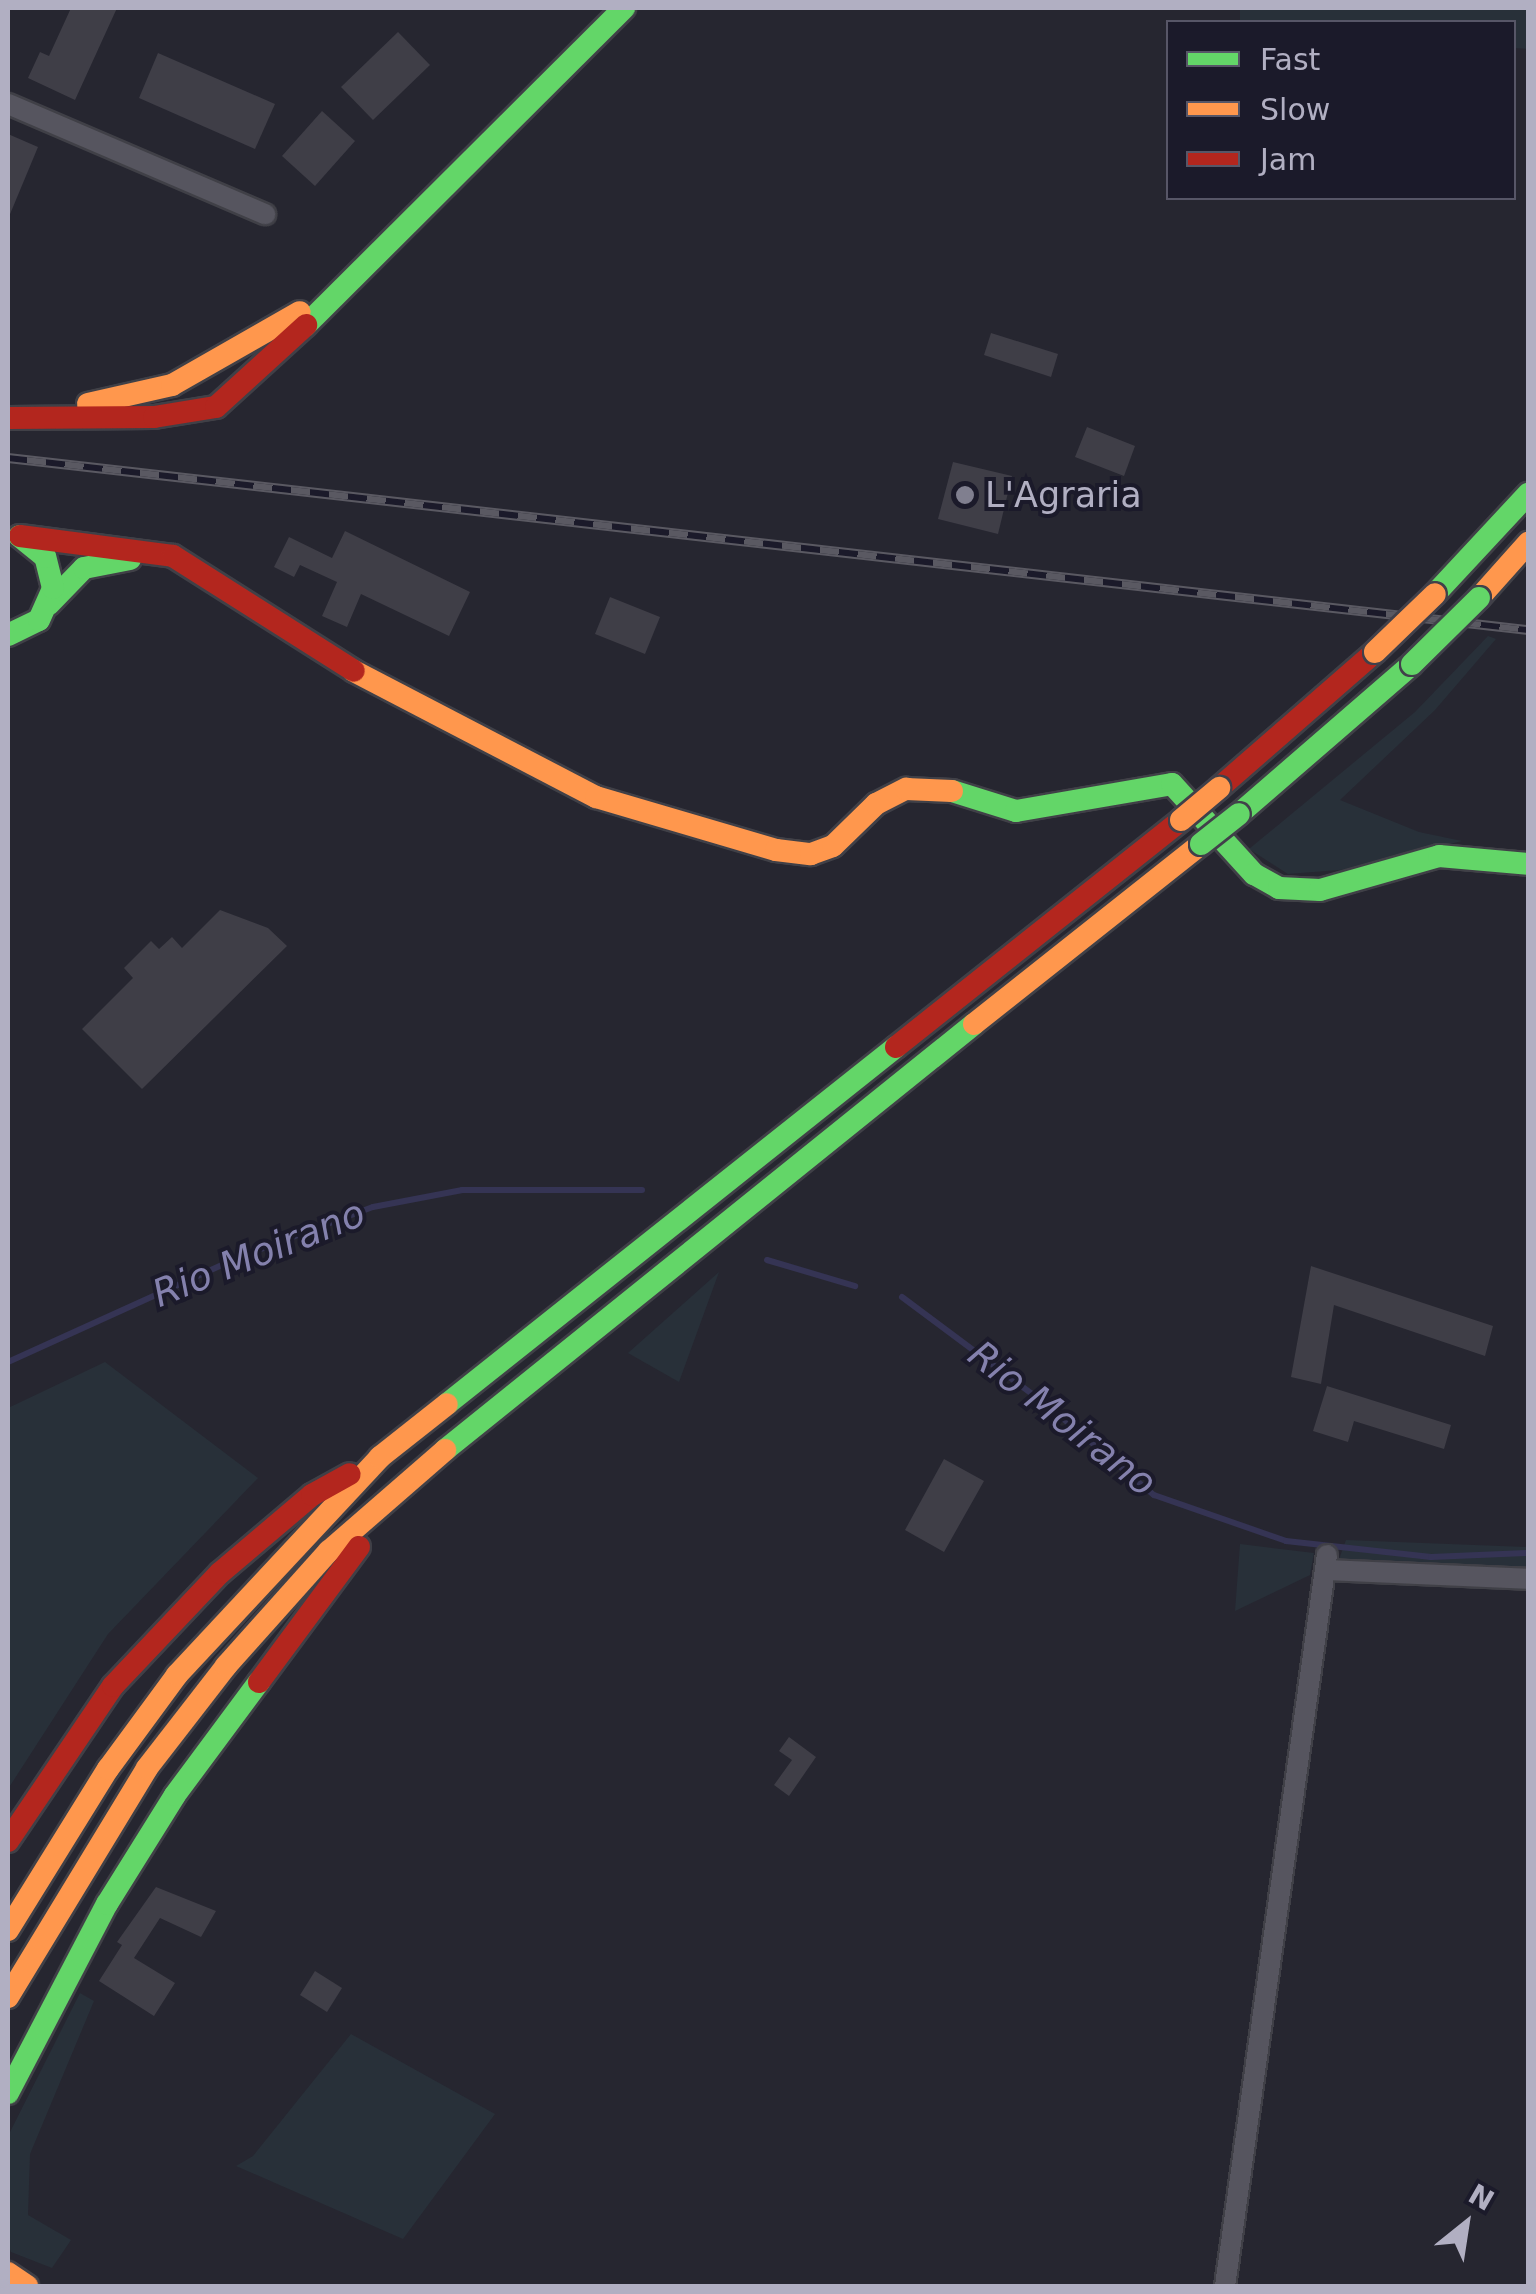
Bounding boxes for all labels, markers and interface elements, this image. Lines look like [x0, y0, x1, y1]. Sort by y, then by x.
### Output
legend [1166, 20, 1516, 200]
text: Fast [1260, 42, 1320, 77]
text: Slow [1260, 92, 1330, 127]
text: Jam [1260, 142, 1316, 177]
place label: L'Agraria [985, 474, 1142, 516]
marker: L'Agraria [954, 484, 976, 506]
water label: Rio Moirano [146, 1191, 372, 1317]
water label: Rio Moirano [959, 1332, 1165, 1506]
north arrow [1416, 2174, 1516, 2274]
text: N [1463, 2177, 1500, 2218]

